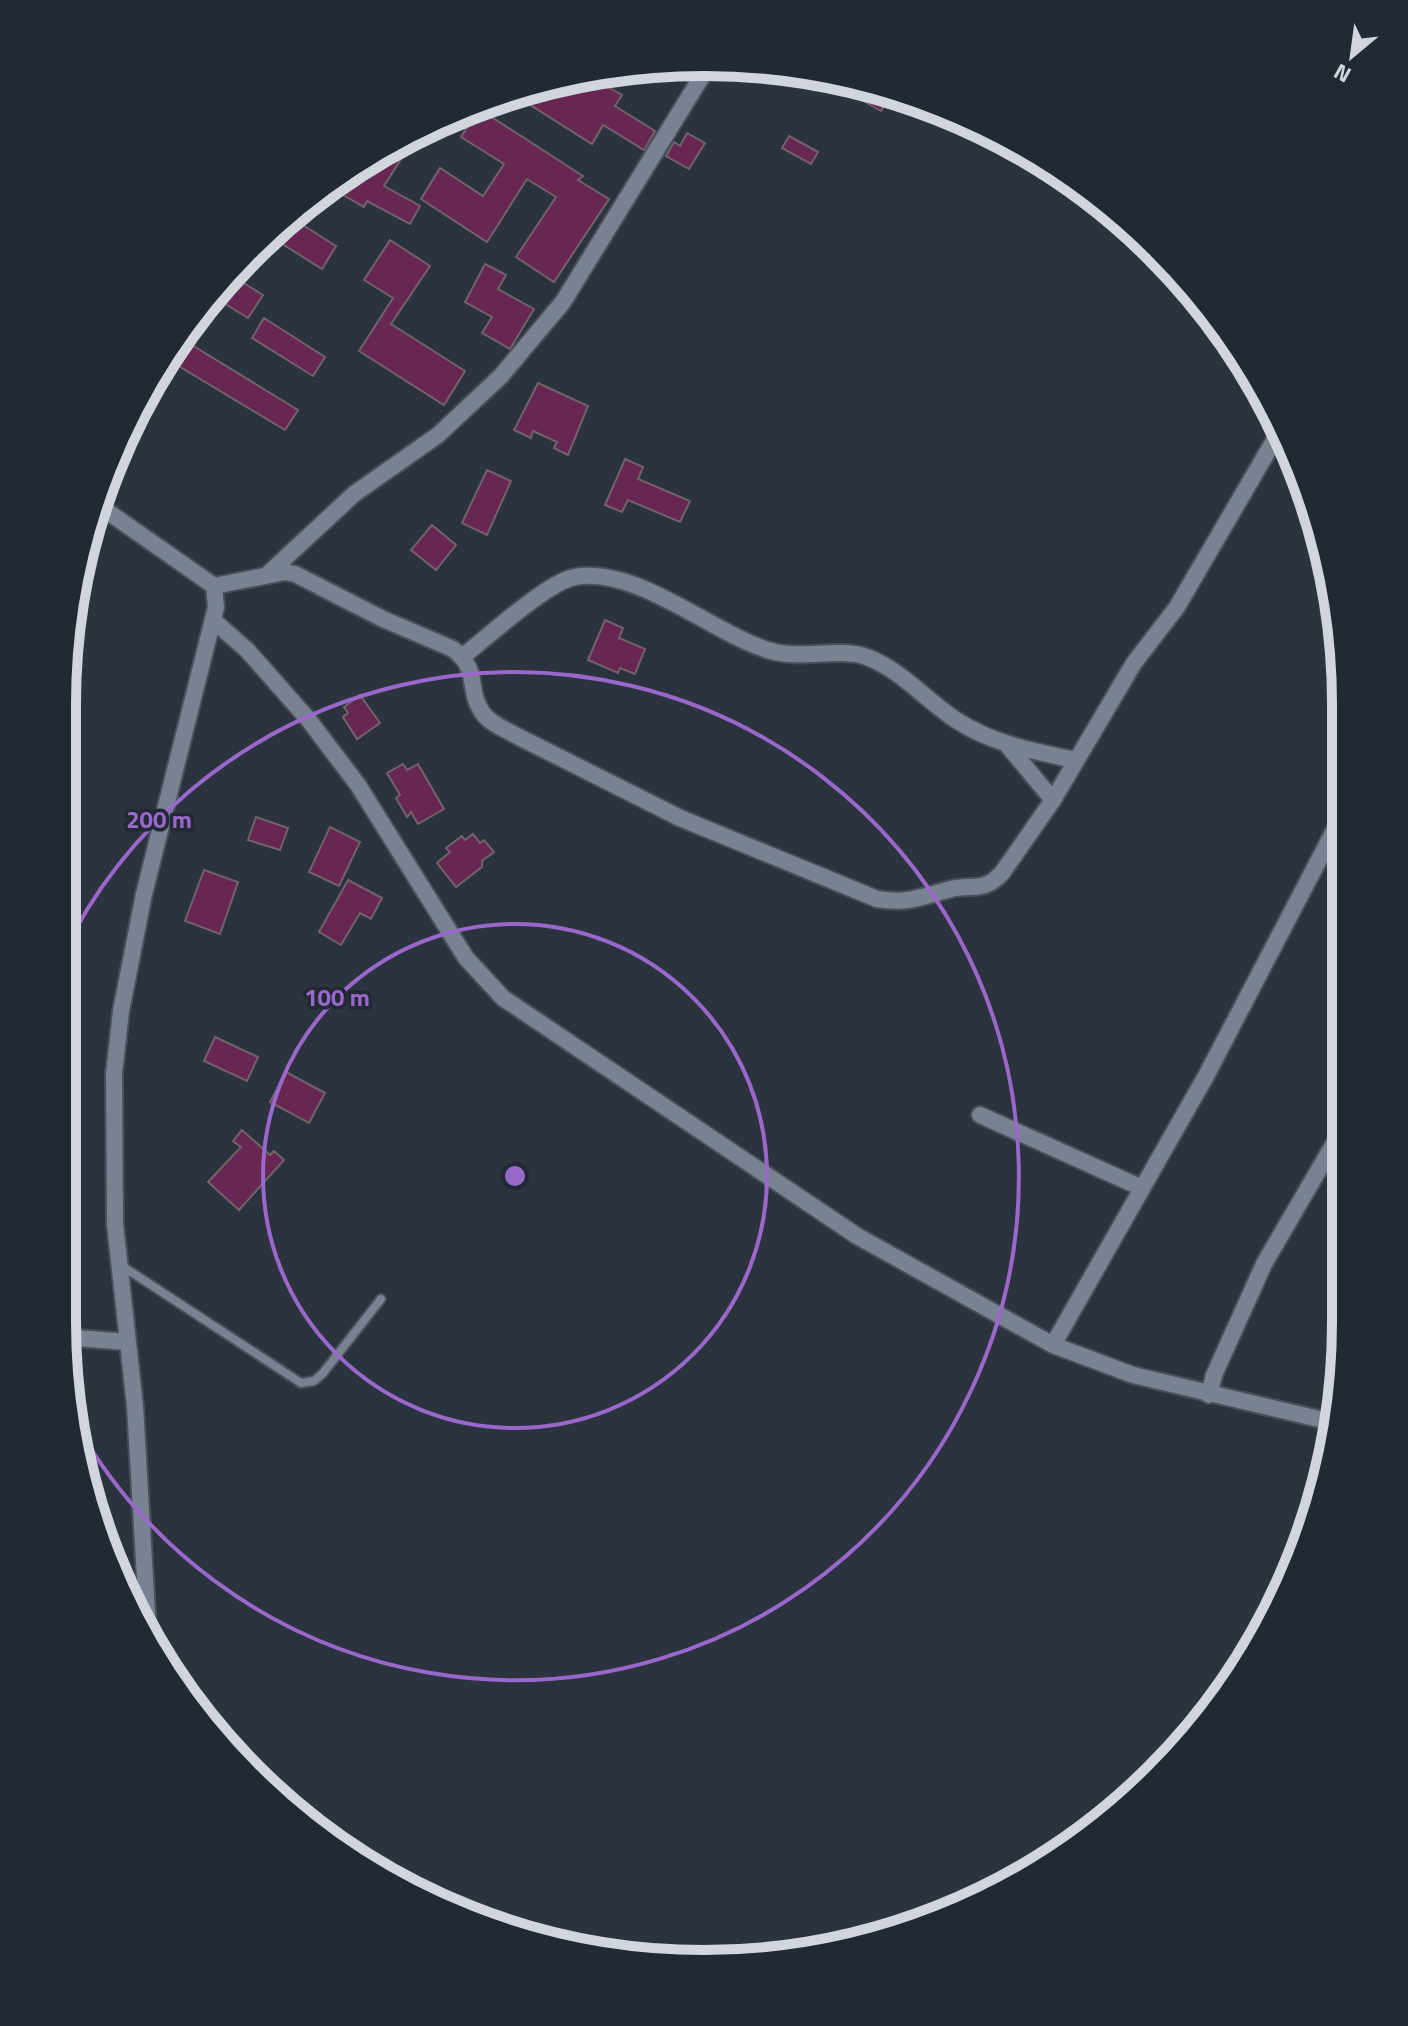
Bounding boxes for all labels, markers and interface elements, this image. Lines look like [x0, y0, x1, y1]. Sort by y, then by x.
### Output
north arrow [1312, 16, 1392, 96]
text: N [1327, 55, 1357, 92]
text: 200 m [126, 801, 192, 837]
text: 100 m [304, 979, 370, 1015]
centre of rings [501, 1162, 529, 1190]

